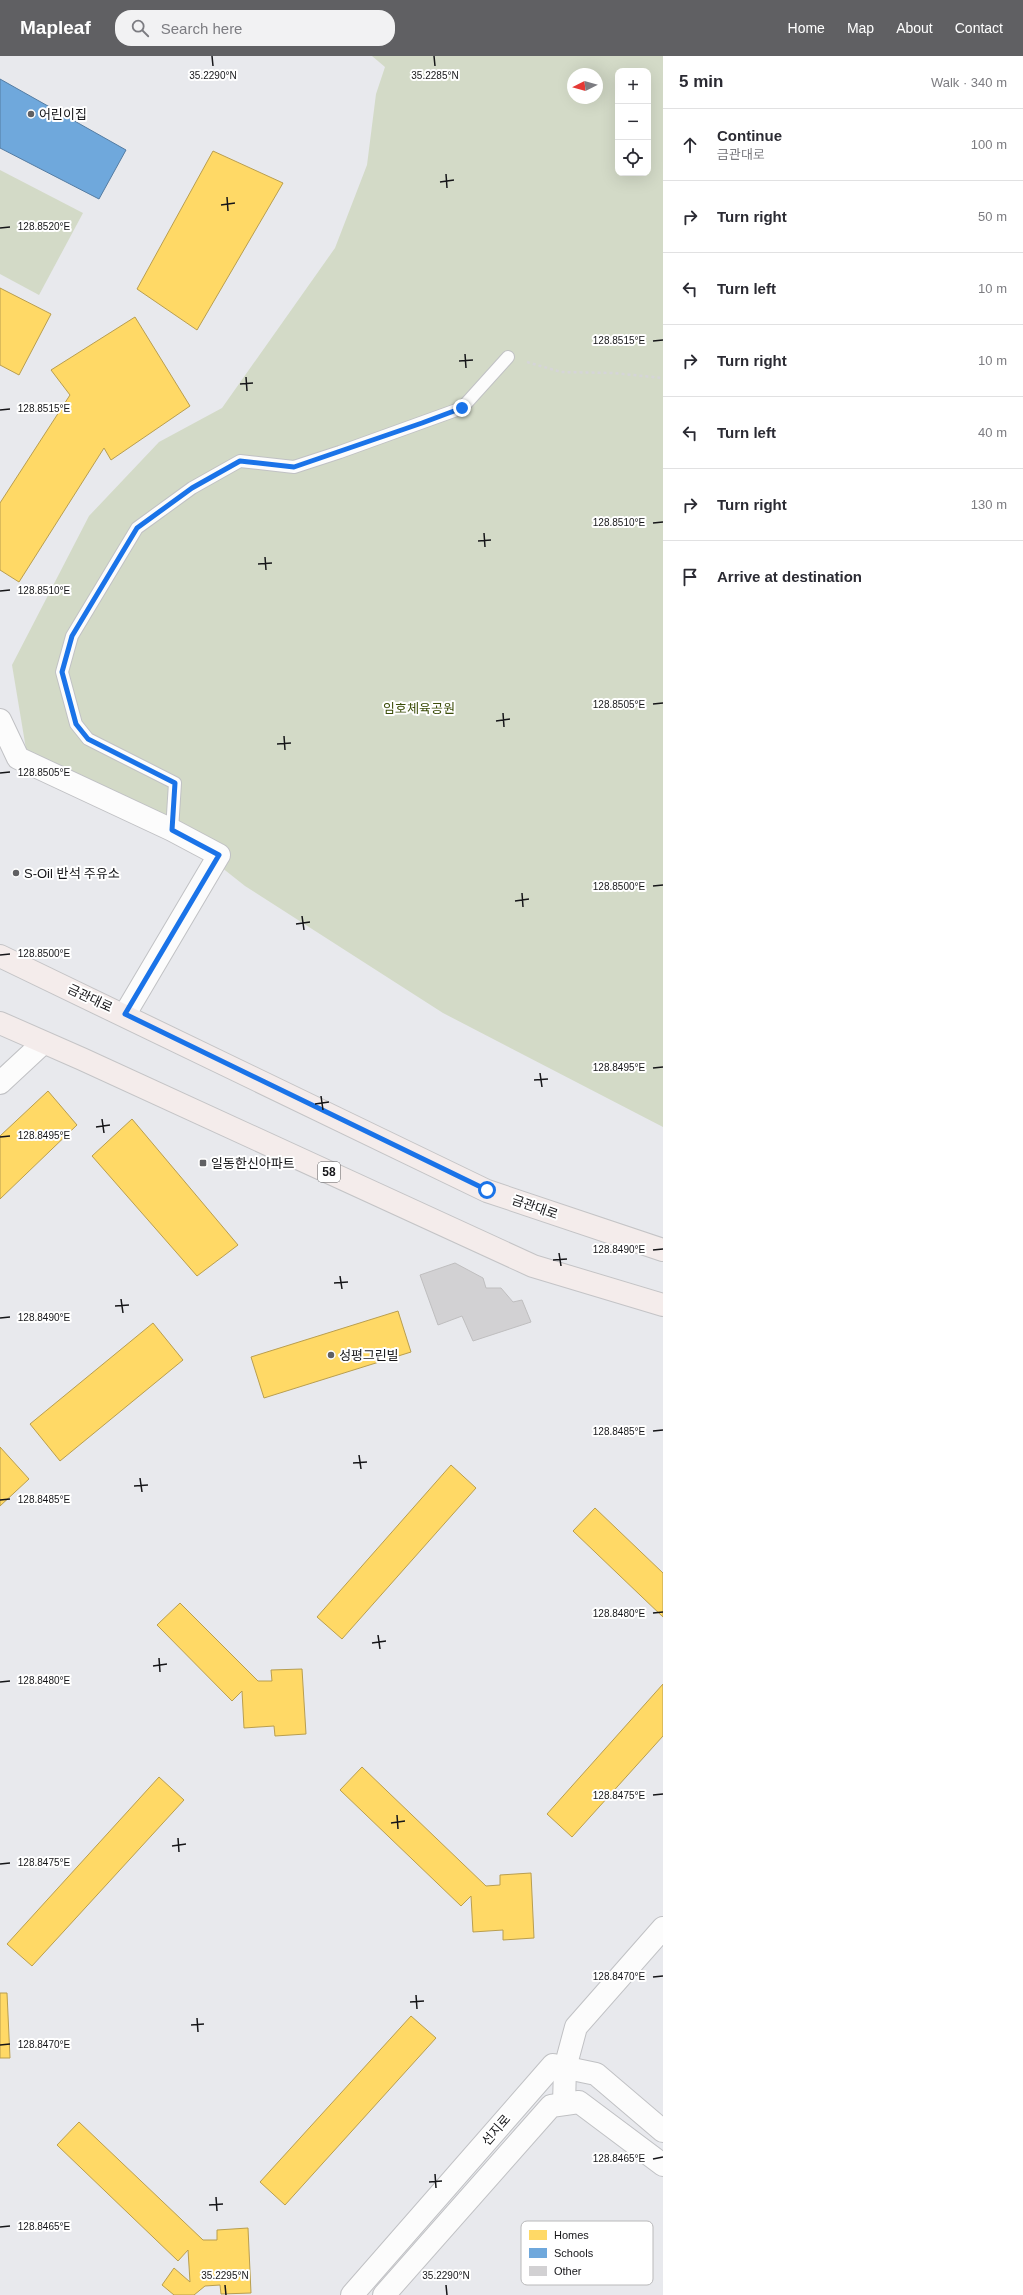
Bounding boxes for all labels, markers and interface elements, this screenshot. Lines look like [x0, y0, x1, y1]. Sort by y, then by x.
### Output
search box [115, 10, 395, 46]
text: Mapleaf [20, 17, 91, 38]
icon: search [129, 17, 151, 39]
text: Search here [161, 20, 242, 37]
text: Home [788, 20, 825, 36]
text: Map [847, 20, 874, 36]
text: About [896, 20, 933, 36]
text: Contact [955, 20, 1003, 36]
north arrow [567, 68, 603, 104]
map controls [615, 68, 651, 176]
button: + [615, 68, 651, 104]
text: 35.2290°N [189, 70, 237, 81]
text: 35.2285°N [411, 70, 459, 81]
text: 5 min [679, 72, 723, 91]
text: Walk · 340 m [931, 75, 1007, 90]
button: − [615, 104, 651, 140]
place label: 어린이집 [39, 107, 87, 122]
marker: 어린이집 [26, 109, 36, 119]
text: Continue [717, 127, 782, 144]
icon: ahead [679, 134, 701, 156]
text: 100 m [971, 137, 1007, 152]
button: locate [615, 140, 651, 176]
text: 금관대로 [717, 147, 765, 162]
icon: right [679, 206, 701, 228]
text: Turn right [717, 208, 787, 225]
text: 50 m [978, 209, 1007, 224]
text: 128.8520°E [18, 221, 71, 232]
icon: left [679, 278, 701, 300]
text: Turn left [717, 280, 776, 297]
text: 10 m [978, 281, 1007, 296]
text: 128.8515°E [593, 335, 646, 346]
icon: right [679, 350, 701, 372]
text: Turn right [717, 352, 787, 369]
text: 10 m [978, 353, 1007, 368]
route end [453, 399, 471, 417]
text: 128.8515°E [18, 403, 71, 414]
icon: left [679, 422, 701, 444]
text: Turn left [717, 424, 776, 441]
text: 40 m [978, 425, 1007, 440]
icon: right [679, 494, 701, 516]
text: Turn right [717, 496, 787, 513]
text: 130 m [971, 497, 1007, 512]
text: 128.8510°E [593, 517, 646, 528]
icon: arrive [679, 566, 701, 588]
text: Arrive at destination [717, 568, 862, 585]
text: 128.8510°E [18, 585, 71, 596]
text: 128.8505°E [593, 699, 646, 710]
park label: 임호체육공원 [383, 701, 455, 716]
text: 128.8505°E [18, 767, 71, 778]
place label: S-Oil 반석 주유소 [24, 866, 120, 881]
marker: S-Oil 반석 주유소 [11, 868, 21, 878]
text: 128.8500°E [593, 881, 646, 892]
text: 128.8500°E [18, 948, 71, 959]
street label: 금관대로 [65, 981, 115, 1015]
text: 128.8495°E [593, 1062, 646, 1073]
text: 128.8495°E [18, 1130, 71, 1141]
place label: 일동한신아파트 [211, 1156, 295, 1171]
marker: 일동한신아파트 [198, 1158, 208, 1168]
road number: 58 [318, 1162, 340, 1182]
route start [478, 1181, 496, 1199]
street label: 금관대로 [510, 1192, 560, 1222]
text: 128.8490°E [593, 1244, 646, 1255]
text: 128.8490°E [18, 1312, 71, 1323]
place label: 성평그린빌 [339, 1348, 399, 1363]
marker: 성평그린빌 [326, 1350, 336, 1360]
text: 128.8485°E [593, 1426, 646, 1437]
text: 128.8485°E [18, 1494, 71, 1505]
text: 128.8480°E [593, 1608, 646, 1619]
text: 128.8480°E [18, 1675, 71, 1686]
text: 128.8475°E [593, 1790, 646, 1801]
text: 128.8475°E [18, 1857, 71, 1868]
text: 128.8470°E [593, 1971, 646, 1982]
text: 128.8470°E [18, 2039, 71, 2050]
street label: 선지로 [479, 2112, 513, 2148]
text: 128.8465°E [593, 2153, 646, 2164]
text: 128.8465°E [18, 2221, 71, 2232]
legend [521, 2221, 653, 2285]
text: Homes [554, 2229, 589, 2241]
text: Schools [554, 2247, 594, 2259]
text: Other [554, 2265, 582, 2277]
text: 35.2295°N [201, 2270, 249, 2281]
text: 35.2290°N [422, 2270, 470, 2281]

